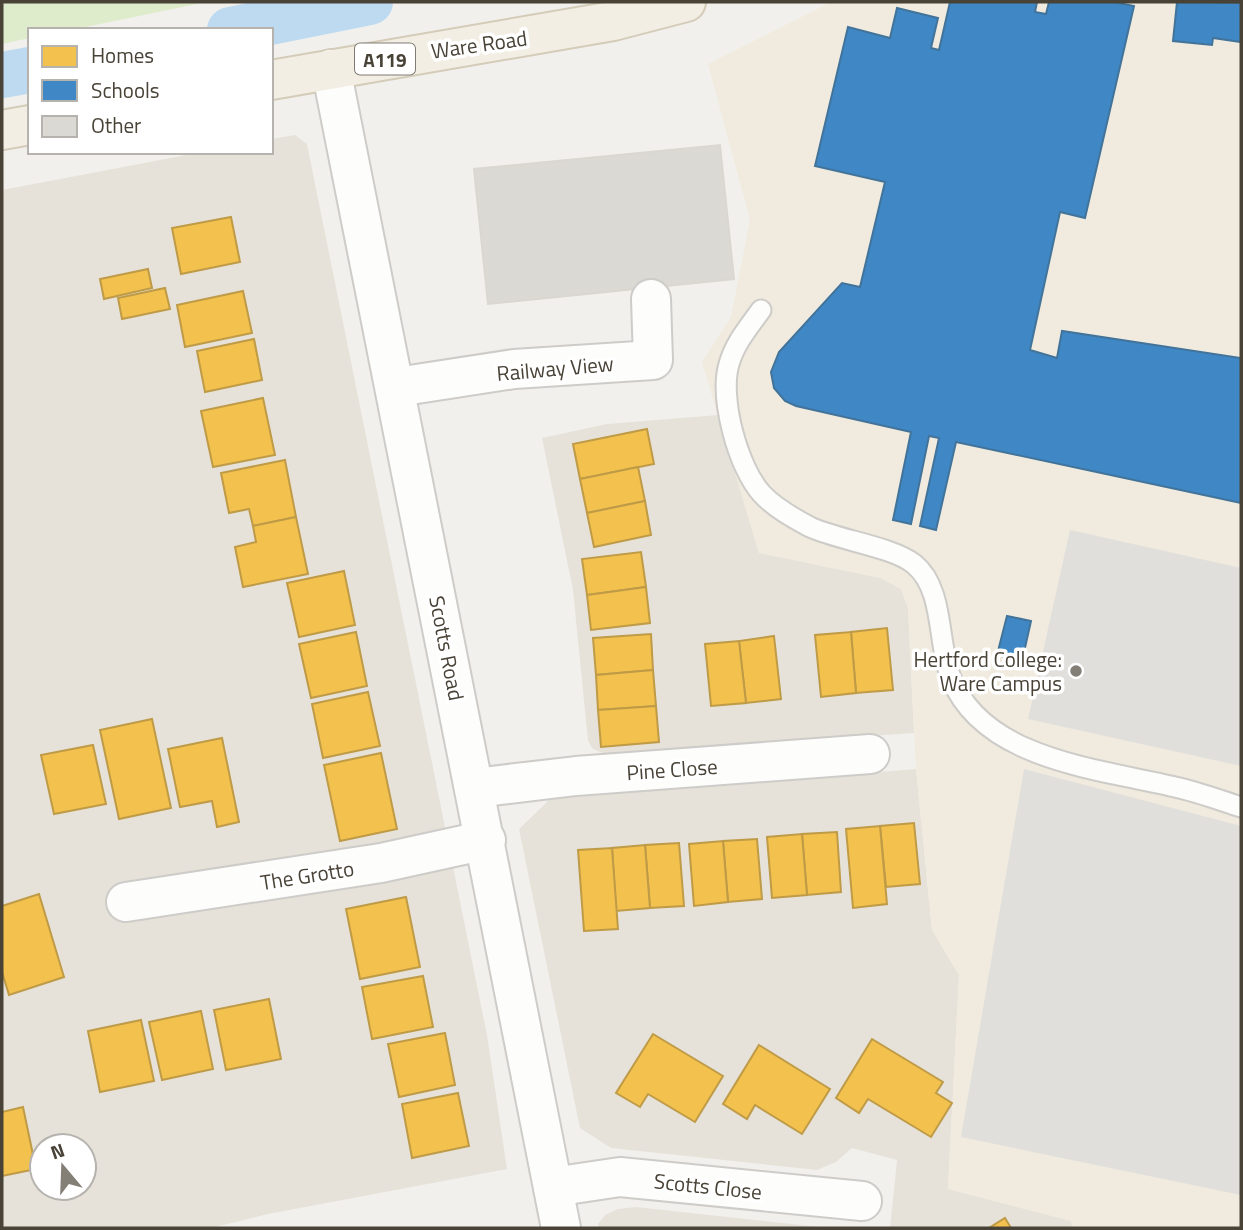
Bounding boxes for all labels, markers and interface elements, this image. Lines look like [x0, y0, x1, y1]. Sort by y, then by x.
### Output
street label: Ware Road [429, 21, 529, 67]
legend [28, 28, 273, 154]
text: Homes [91, 39, 154, 71]
road number: A119 [355, 44, 415, 74]
text: Schools [91, 74, 160, 106]
text: Other [91, 109, 141, 141]
street label: Railway View [495, 347, 615, 389]
street label: Scotts Road [421, 593, 473, 703]
place label: Hertford College: Ware Campus [914, 643, 1062, 699]
marker: Hertford College: Ware Campus [1068, 663, 1084, 679]
street label: Pine Close [625, 750, 719, 788]
street label: The Grotto [258, 852, 356, 898]
north arrow [28, 1132, 98, 1202]
text: N [46, 1135, 68, 1166]
street label: Scotts Close [652, 1164, 764, 1208]

